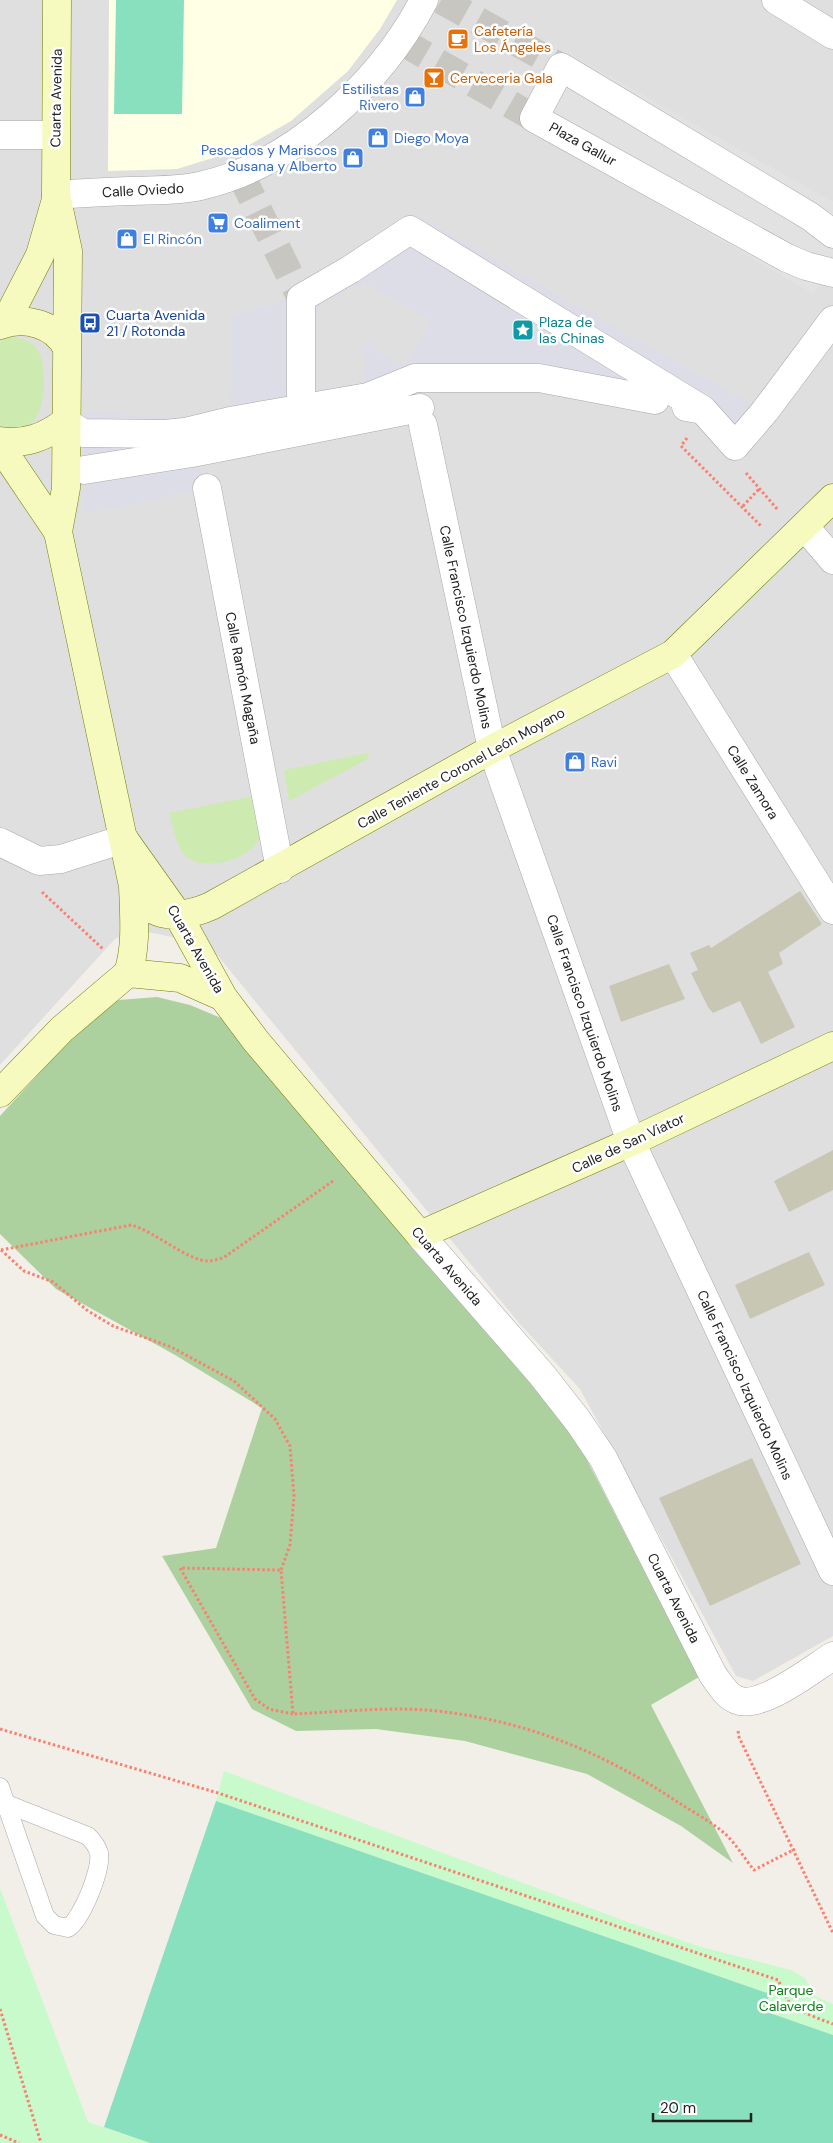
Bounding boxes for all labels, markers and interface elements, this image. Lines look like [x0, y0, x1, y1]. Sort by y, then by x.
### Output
place label: Cafetería Los Ángeles [474, 22, 551, 56]
cafe icon: Cafetería Los Ángeles [446, 27, 470, 51]
street label: Cuarta Avenida [46, 48, 66, 148]
bar icon: Cerveceria Gala [422, 66, 446, 90]
place label: Cerveceria Gala [450, 69, 553, 87]
place label: Estilistas Rivero [342, 80, 399, 114]
shop icon: Estilistas Rivero [403, 85, 427, 109]
street label: Plaza Gallur [546, 118, 620, 170]
shop icon: Diego Moya [366, 126, 390, 150]
place label: Diego Moya [394, 129, 469, 147]
place label: Pescados y Mariscos Susana y Alberto [201, 141, 337, 175]
shop icon: Pescados y Mariscos Susana y Alberto [341, 146, 365, 170]
street label: Calle Oviedo [101, 179, 185, 201]
supermarket icon: Coaliment [206, 211, 230, 235]
place label: Coaliment [234, 214, 300, 232]
shop icon: El Rincón [115, 227, 139, 251]
place label: El Rincón [143, 230, 202, 248]
place label: Cuarta Avenida 21 / Rotonda [106, 306, 205, 340]
bus stop icon: Cuarta Avenida 21 / Rotonda [78, 311, 102, 335]
place label: Plaza de las Chinas [539, 313, 605, 347]
place icon: Plaza de las Chinas [511, 318, 535, 342]
street label: Calle Francisco Izquierdo Molins [436, 524, 496, 730]
street label: Calle Ramón Magaña [221, 610, 265, 746]
street label: Calle Teniente Coronel León Moyano [354, 703, 568, 833]
street label: Calle Zamora [723, 741, 783, 823]
shop icon: Ravi [563, 750, 587, 774]
place label: Ravi [591, 753, 617, 771]
street label: Cuarta Avenida [163, 902, 229, 996]
street label: Calle Francisco Izquierdo Molins [543, 912, 627, 1114]
street label: Calle de San Viator [569, 1109, 687, 1177]
street label: Cuarta Avenida [408, 1223, 486, 1309]
street label: Calle Francisco Izquierdo Molins [693, 1287, 797, 1483]
street label: Cuarta Avenida [643, 1550, 705, 1646]
park label: Parque Calaverde [759, 1981, 823, 2015]
scale bar [653, 2090, 750, 2122]
text: 20 m [660, 2098, 696, 2118]

